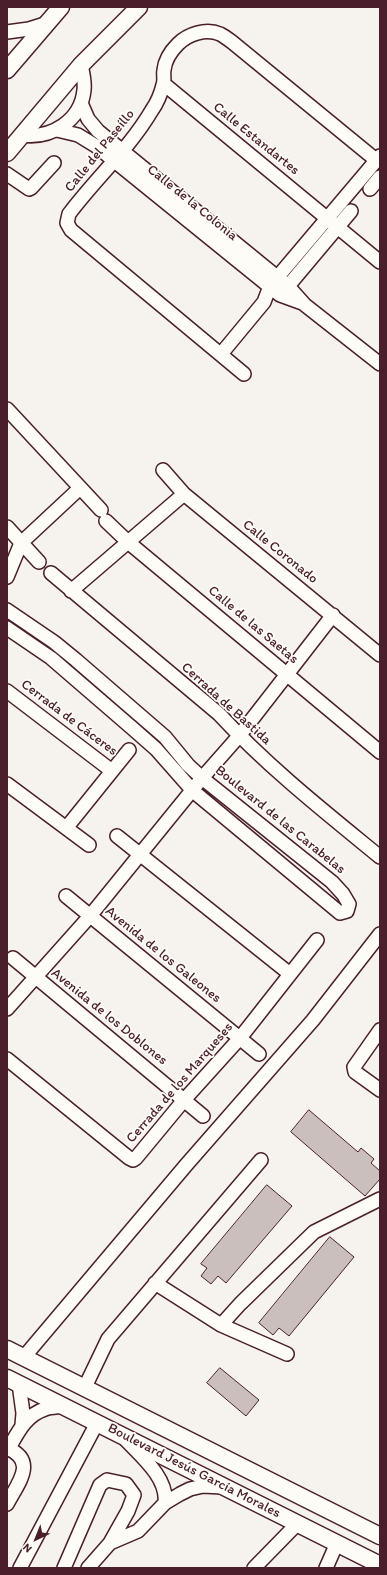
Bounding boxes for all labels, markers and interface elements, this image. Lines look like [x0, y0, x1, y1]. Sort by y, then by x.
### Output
street label: Calle Estandartes [209, 99, 303, 179]
street label: Calle del Paseíllo [61, 106, 139, 196]
street label: Calle de la Colonia [143, 161, 241, 245]
street label: Calle Coronado [239, 516, 321, 588]
street label: Calle de las Saetas [204, 582, 302, 668]
street label: Cerrada de Bastida [178, 659, 274, 749]
street label: Cerrada de Cáceres [17, 676, 121, 760]
street label: Boulevard de las Carabelas [211, 762, 349, 878]
street label: Avenida de los Galeones [102, 903, 224, 1007]
street label: Avenida de los Doblones [47, 965, 171, 1069]
street label: Cerrada de los Marqueses [123, 1019, 237, 1147]
street label: Boulevard Jesús García Morales [105, 1420, 283, 1522]
north arrow [16, 1519, 56, 1559]
text: N [20, 1541, 35, 1555]

